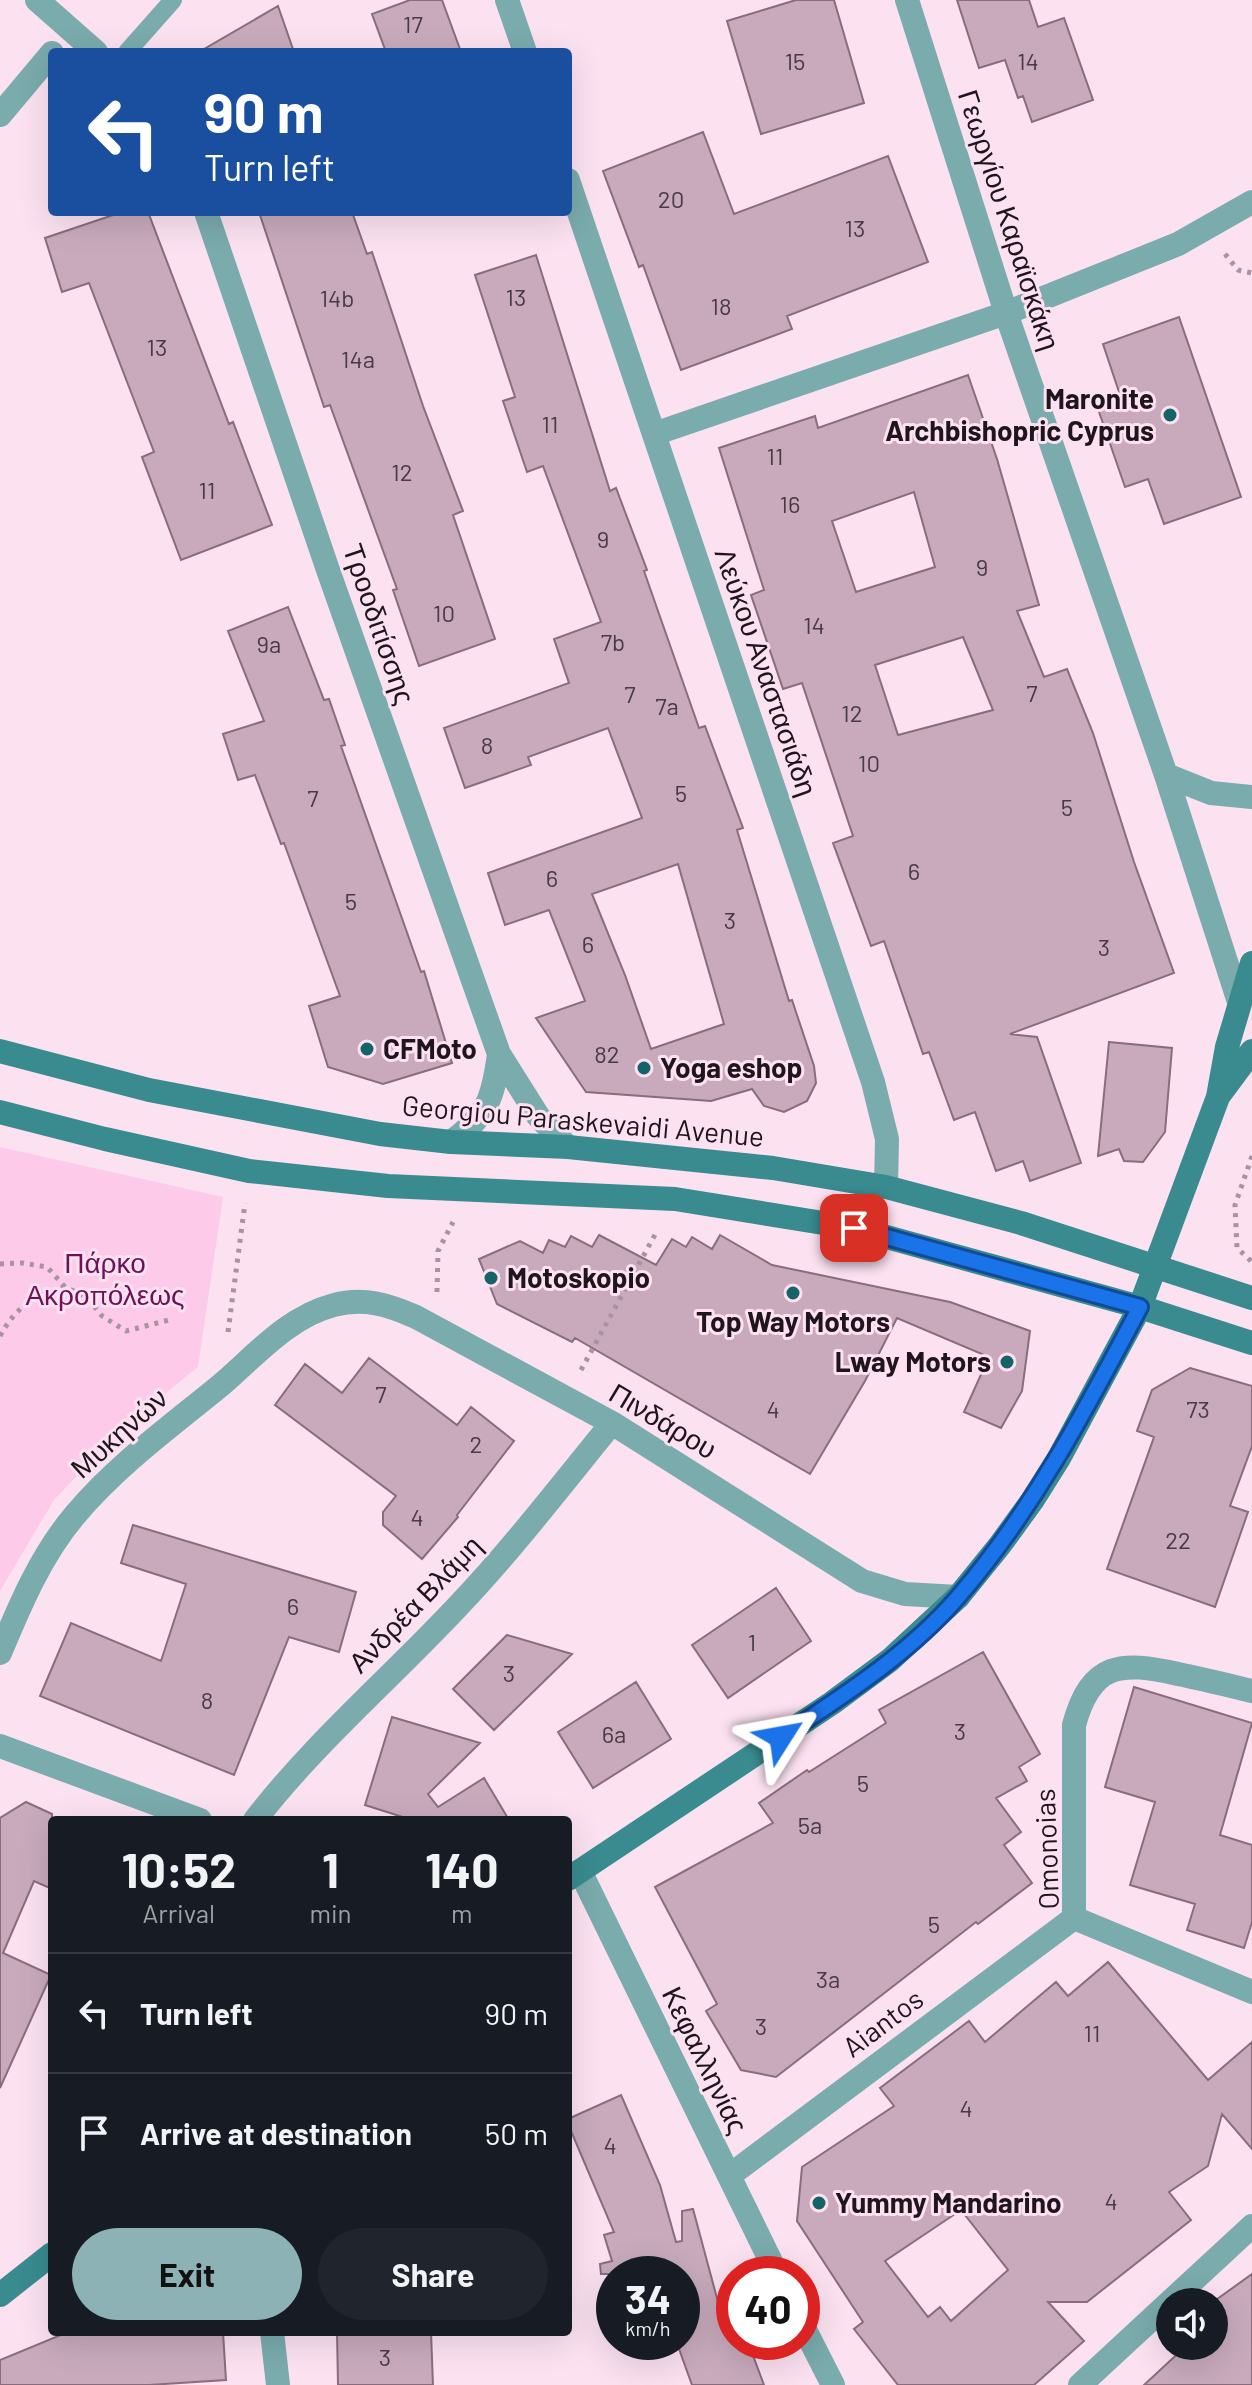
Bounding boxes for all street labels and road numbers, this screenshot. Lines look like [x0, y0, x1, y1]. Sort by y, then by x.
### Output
street label: Γεωργίου Καραϊσκάκη [952, 85, 1068, 354]
street label: Τροοδιτίσσης [337, 539, 423, 708]
street label: Λεύκου Αναστασιάδη [709, 543, 825, 800]
street label: Georgiou Paraskevaidi Avenue [401, 1087, 766, 1153]
street label: Πινδάρου [604, 1375, 723, 1465]
street label: Μυκηνών [63, 1380, 174, 1484]
street label: Ανδρέα Βλάμη [340, 1528, 488, 1679]
street label: Omonoias [1027, 1788, 1065, 1910]
street label: Κεφαλληνίας [656, 1981, 756, 2138]
street label: Aiantos [835, 1981, 929, 2063]

